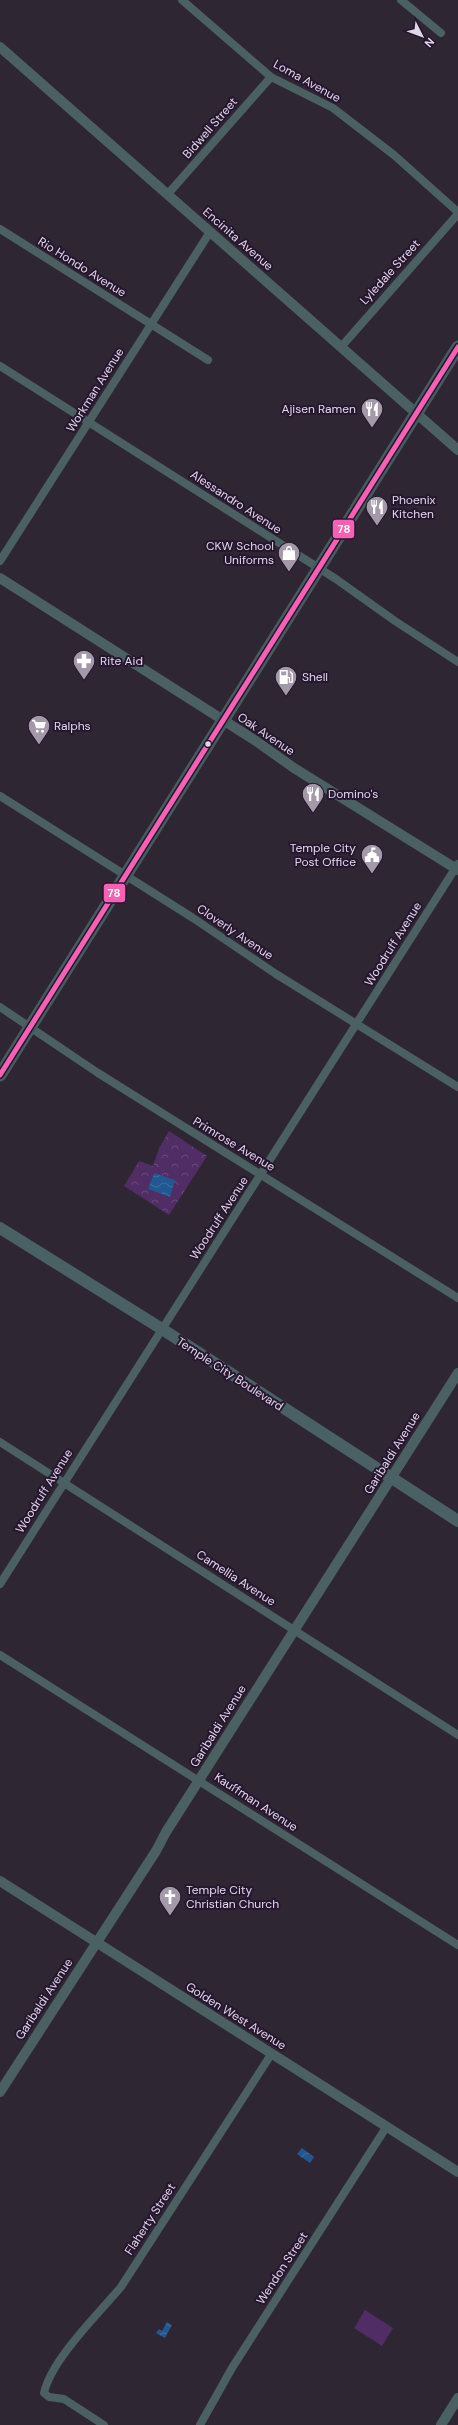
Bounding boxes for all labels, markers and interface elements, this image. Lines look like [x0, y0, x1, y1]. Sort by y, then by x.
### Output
north arrow [402, 16, 442, 56]
text: N [422, 35, 437, 50]
street label: Loma Avenue [271, 56, 344, 106]
street label: Bidwell Street [179, 94, 241, 162]
street label: Encinita Avenue [199, 204, 277, 274]
street label: Rio Hondo Avenue [35, 233, 129, 301]
street label: Lyledale Street [356, 236, 424, 308]
street label: Workman Avenue [63, 345, 127, 435]
restaurant icon: Ajisen Ramen [359, 396, 385, 429]
place label: Ajisen Ramen [281, 401, 356, 417]
street label: Alessandro Avenue [187, 466, 285, 538]
place label: Phoenix Kitchen [392, 492, 436, 522]
restaurant icon: Phoenix Kitchen [364, 494, 390, 527]
line badge: 78 [332, 519, 355, 539]
text: 78 [338, 522, 350, 536]
place label: CKW School Uniforms [206, 538, 274, 568]
shop icon: CKW School Uniforms [276, 540, 302, 573]
pharmacy icon: Rite Aid [71, 648, 97, 681]
place label: Rite Aid [100, 653, 143, 669]
fuel station icon: Shell [273, 664, 299, 697]
place label: Shell [302, 669, 328, 685]
street label: Oak Avenue [234, 709, 298, 759]
supermarket icon: Ralphs [26, 713, 52, 746]
place label: Ralphs [54, 718, 91, 734]
unlabelled marker [203, 739, 213, 749]
restaurant icon: Domino's [300, 781, 326, 814]
place label: Domino's [328, 786, 378, 802]
place label: Temple City Post Office [290, 840, 356, 870]
public building icon: Temple City Post Office [359, 842, 385, 875]
line badge: 78 [103, 883, 126, 903]
text: 78 [108, 886, 120, 900]
street label: Woodruff Avenue [361, 899, 425, 989]
street label: Cloverly Avenue [194, 901, 276, 964]
street label: Primrose Avenue [190, 1113, 278, 1175]
street label: Woodruff Avenue [186, 1173, 252, 1263]
street label: Temple City Boulevard [174, 1333, 286, 1415]
street label: Garibaldi Avenue [360, 1409, 424, 1497]
street label: Woodruff Avenue [12, 1446, 76, 1536]
street label: Camellia Avenue [193, 1546, 279, 1610]
street label: Garibaldi Avenue [186, 1682, 250, 1770]
street label: Kauffman Avenue [211, 1769, 301, 1835]
place label: Temple City Christian Church [186, 1882, 279, 1912]
church icon: Temple City Christian Church [157, 1884, 183, 1917]
street label: Garibaldi Avenue [12, 1955, 76, 2043]
street label: Golden West Avenue [183, 1979, 289, 2054]
street label: Flaherty Street [121, 2180, 179, 2258]
street label: Wendon Street [253, 2228, 312, 2307]

